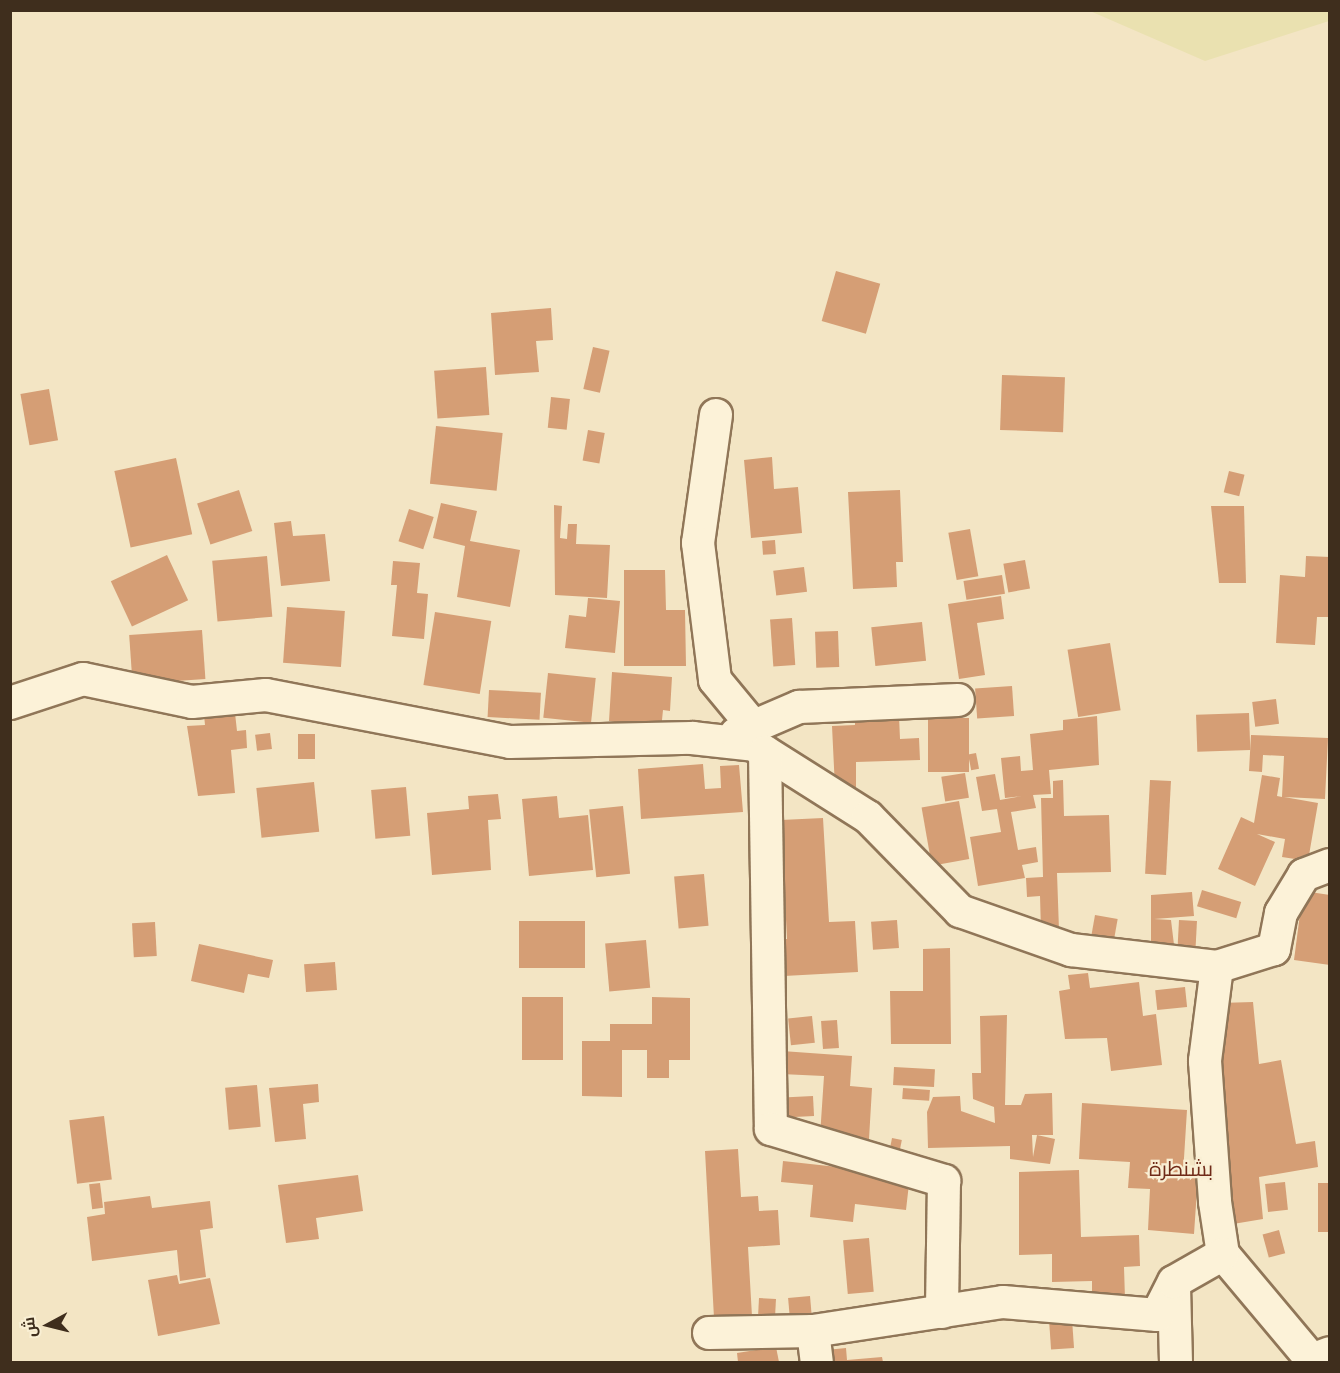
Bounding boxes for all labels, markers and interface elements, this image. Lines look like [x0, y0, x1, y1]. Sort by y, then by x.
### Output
district label: بشنطرة [1149, 1156, 1213, 1182]
north arrow [18, 1295, 78, 1355]
text: ش [19, 1316, 40, 1339]

